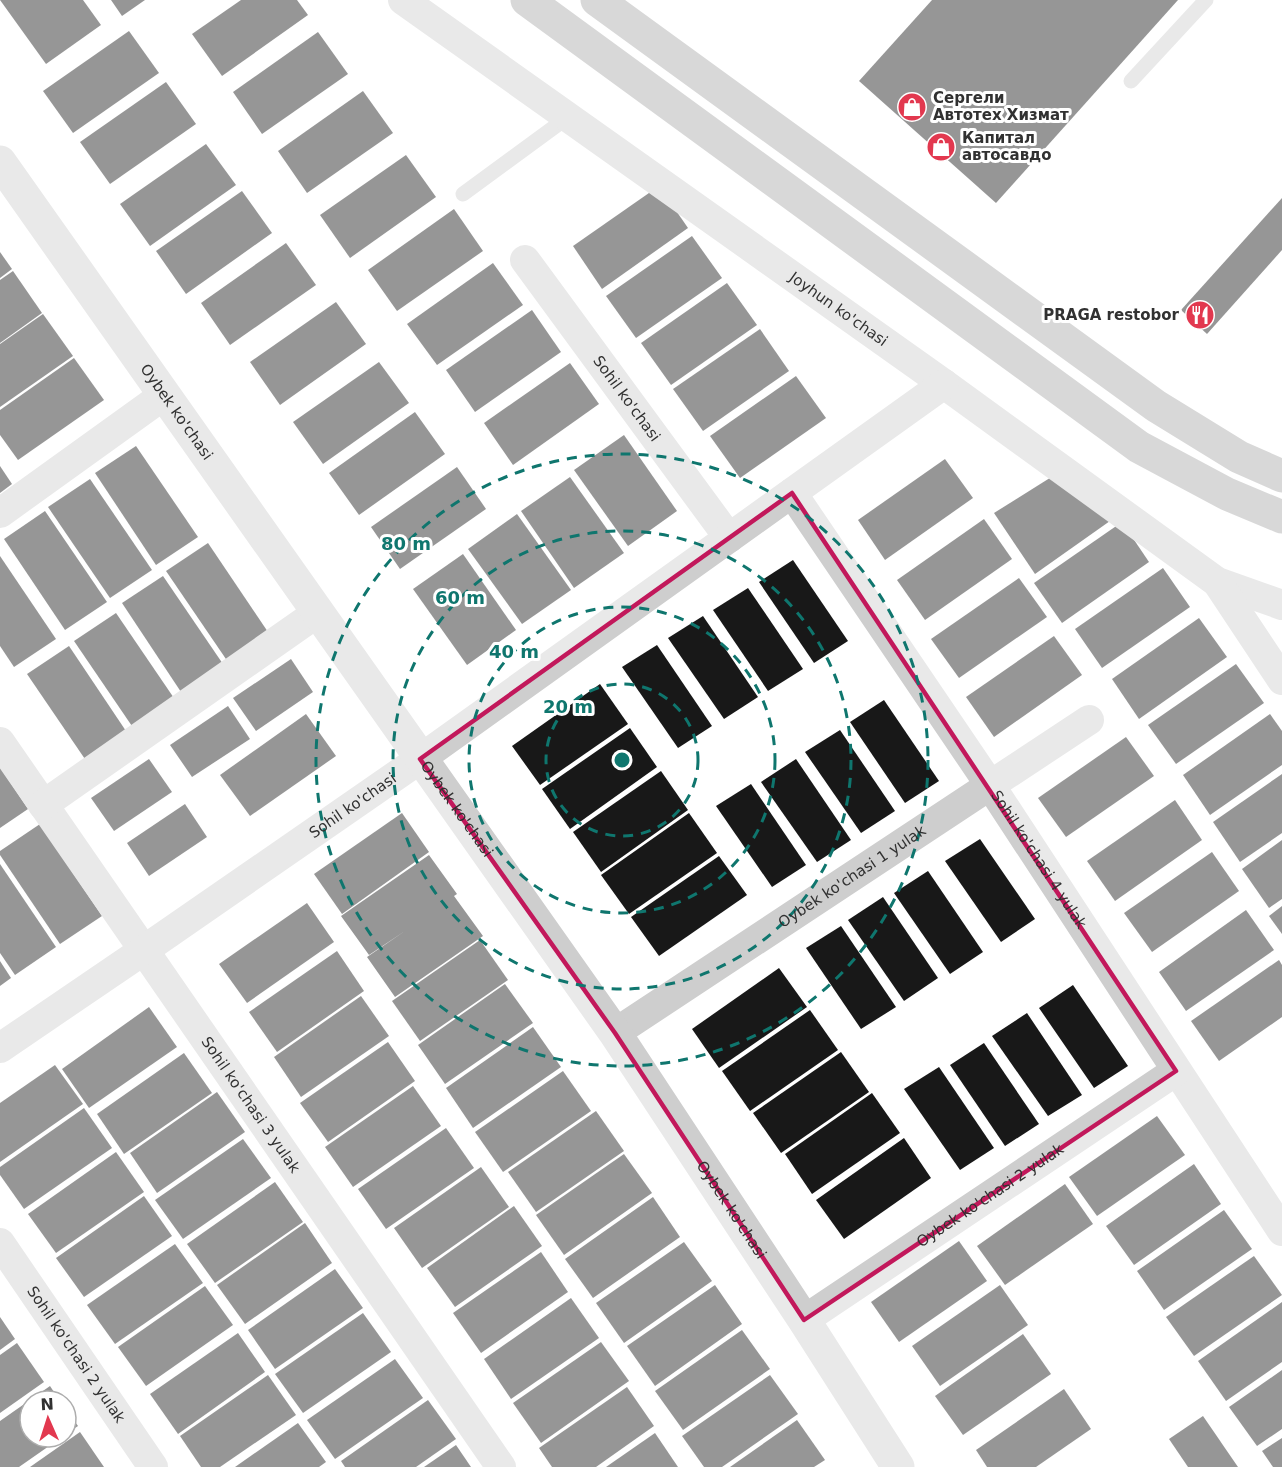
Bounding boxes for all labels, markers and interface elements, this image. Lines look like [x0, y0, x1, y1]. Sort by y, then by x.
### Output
place label: Сергели Автотех Хизмат [933, 89, 1069, 124]
shop icon: Сергели Автотех Хизмат [896, 91, 928, 123]
place label: Капитал автосавдо [962, 129, 1052, 164]
shop icon: Капитал автосавдо [925, 131, 957, 163]
street label: Joyhun ko'chasi [785, 268, 891, 350]
restaurant icon: PRAGA restobor [1184, 299, 1216, 331]
place label: PRAGA restobor [1043, 306, 1180, 324]
street label: Sohil ko'chasi [589, 352, 664, 445]
street label: Oybek ko'chasi [136, 360, 217, 463]
text: 80 m [381, 533, 431, 554]
text: 60 m [435, 587, 485, 608]
text: 40 m [489, 641, 539, 662]
text: 20 m [543, 696, 593, 717]
centre of rings [612, 750, 632, 770]
street label: Oybek ko'chasi [417, 757, 497, 860]
street label: Sohil ko'chasi [306, 769, 400, 842]
street label: Sohil ko'chasi 4 yulak [987, 787, 1091, 932]
street label: Oybek ko'chasi 1 yulak [775, 821, 929, 932]
street label: Sohil ko'chasi 3 yulak [197, 1033, 304, 1177]
street label: Oybek ko'chasi 2 yulak [913, 1140, 1067, 1251]
street label: Oybek ko'chasi [693, 1158, 770, 1262]
street label: Sohil ko'chasi 2 yulak [23, 1283, 129, 1426]
north arrow [18, 1389, 78, 1449]
text: N [40, 1395, 54, 1414]

